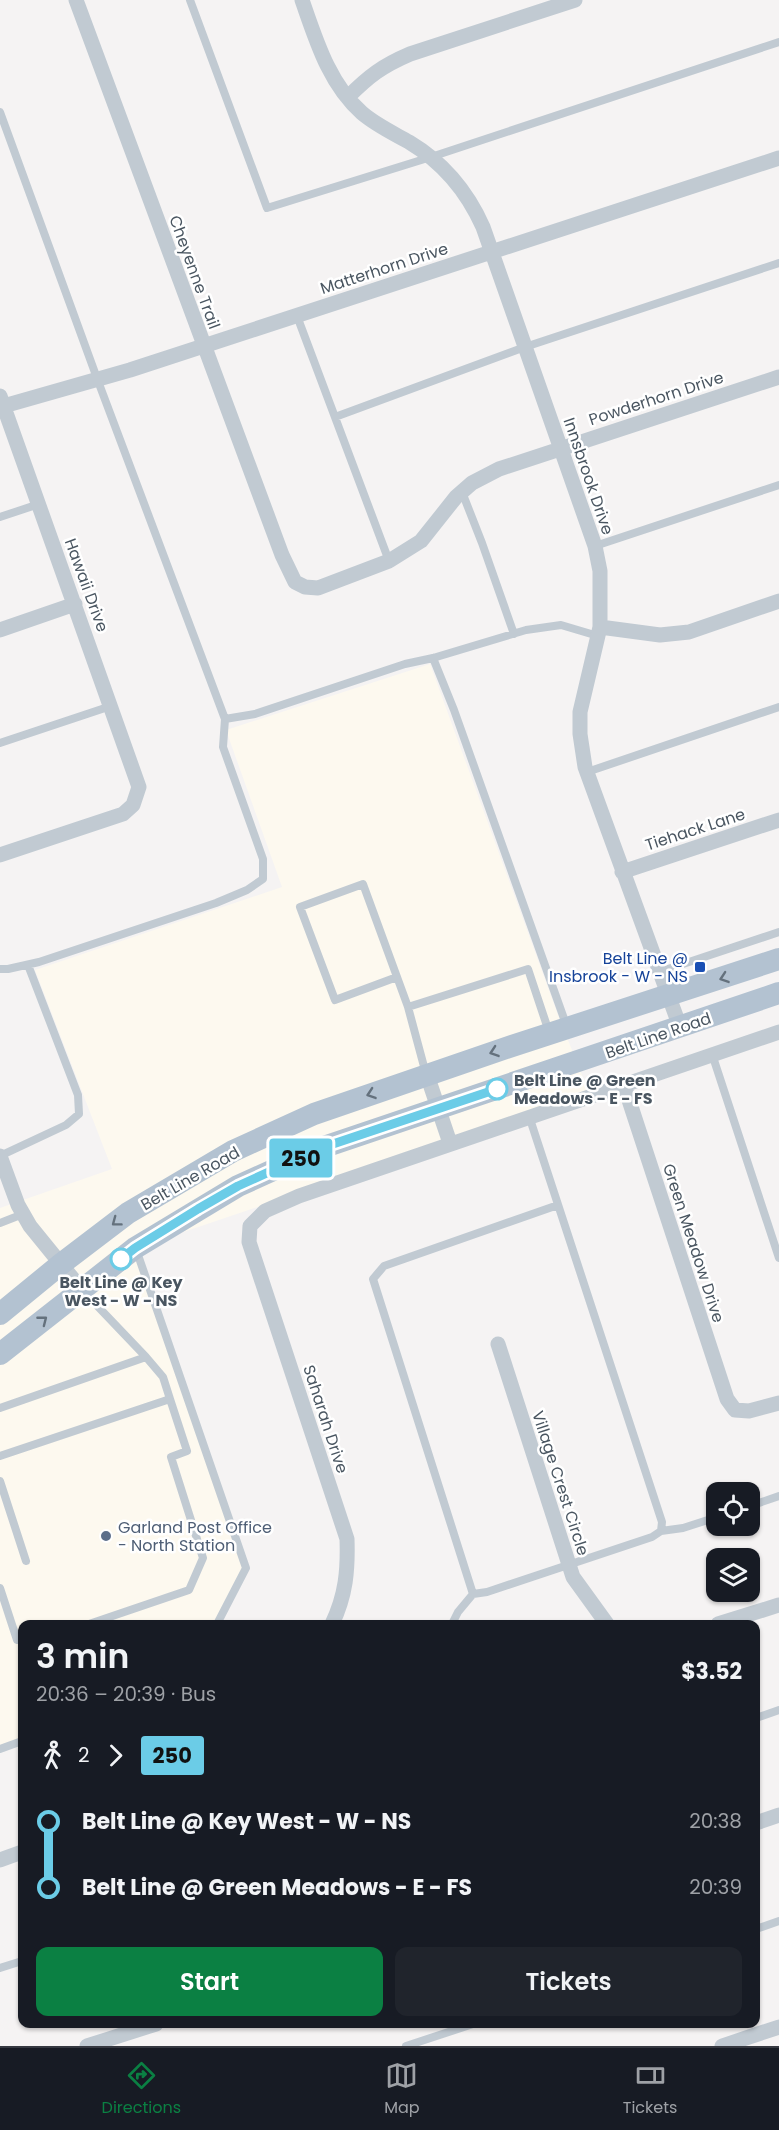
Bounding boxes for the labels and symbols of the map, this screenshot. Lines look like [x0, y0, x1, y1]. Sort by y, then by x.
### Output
street label: Cheyenne Trail [163, 212, 226, 332]
street label: Matterhorn Drive [317, 237, 451, 300]
street label: Powderhorn Drive [586, 366, 727, 431]
street label: Innsbrook Drive [558, 414, 619, 538]
street label: Hawaii Drive [59, 535, 114, 635]
street label: Tiehack Lane [642, 802, 748, 856]
place label: Belt Line @ Insbrook - W - NS [549, 947, 688, 988]
marker: Belt Line @ Insbrook - W - NS [693, 960, 707, 974]
one-way arrow [719, 971, 730, 984]
street label: Belt Line Road [602, 1007, 714, 1064]
one-way arrow [489, 1045, 500, 1058]
place label: Belt Line @ Green Meadows - E - FS [514, 1069, 656, 1110]
marker: Belt Line @ Green Meadows - E - FS [486, 1078, 508, 1100]
one-way arrow [366, 1087, 377, 1100]
line badge: 250 [266, 1138, 336, 1178]
street label: Belt Line Road [137, 1141, 244, 1216]
street label: Green Meadow Drive [657, 1161, 730, 1326]
one-way arrow [112, 1215, 123, 1226]
marker: Belt Line @ Key West - W - NS [110, 1248, 132, 1270]
place label: Belt Line @ Key West - W - NS [59, 1271, 183, 1312]
one-way arrow [37, 1317, 48, 1328]
street label: Saharah Drive [297, 1362, 354, 1476]
street label: Village Crest Circle [526, 1408, 595, 1559]
place label: Garland Post Office - North Station [118, 1516, 272, 1557]
marker: Garland Post Office - North Station [99, 1529, 113, 1543]

